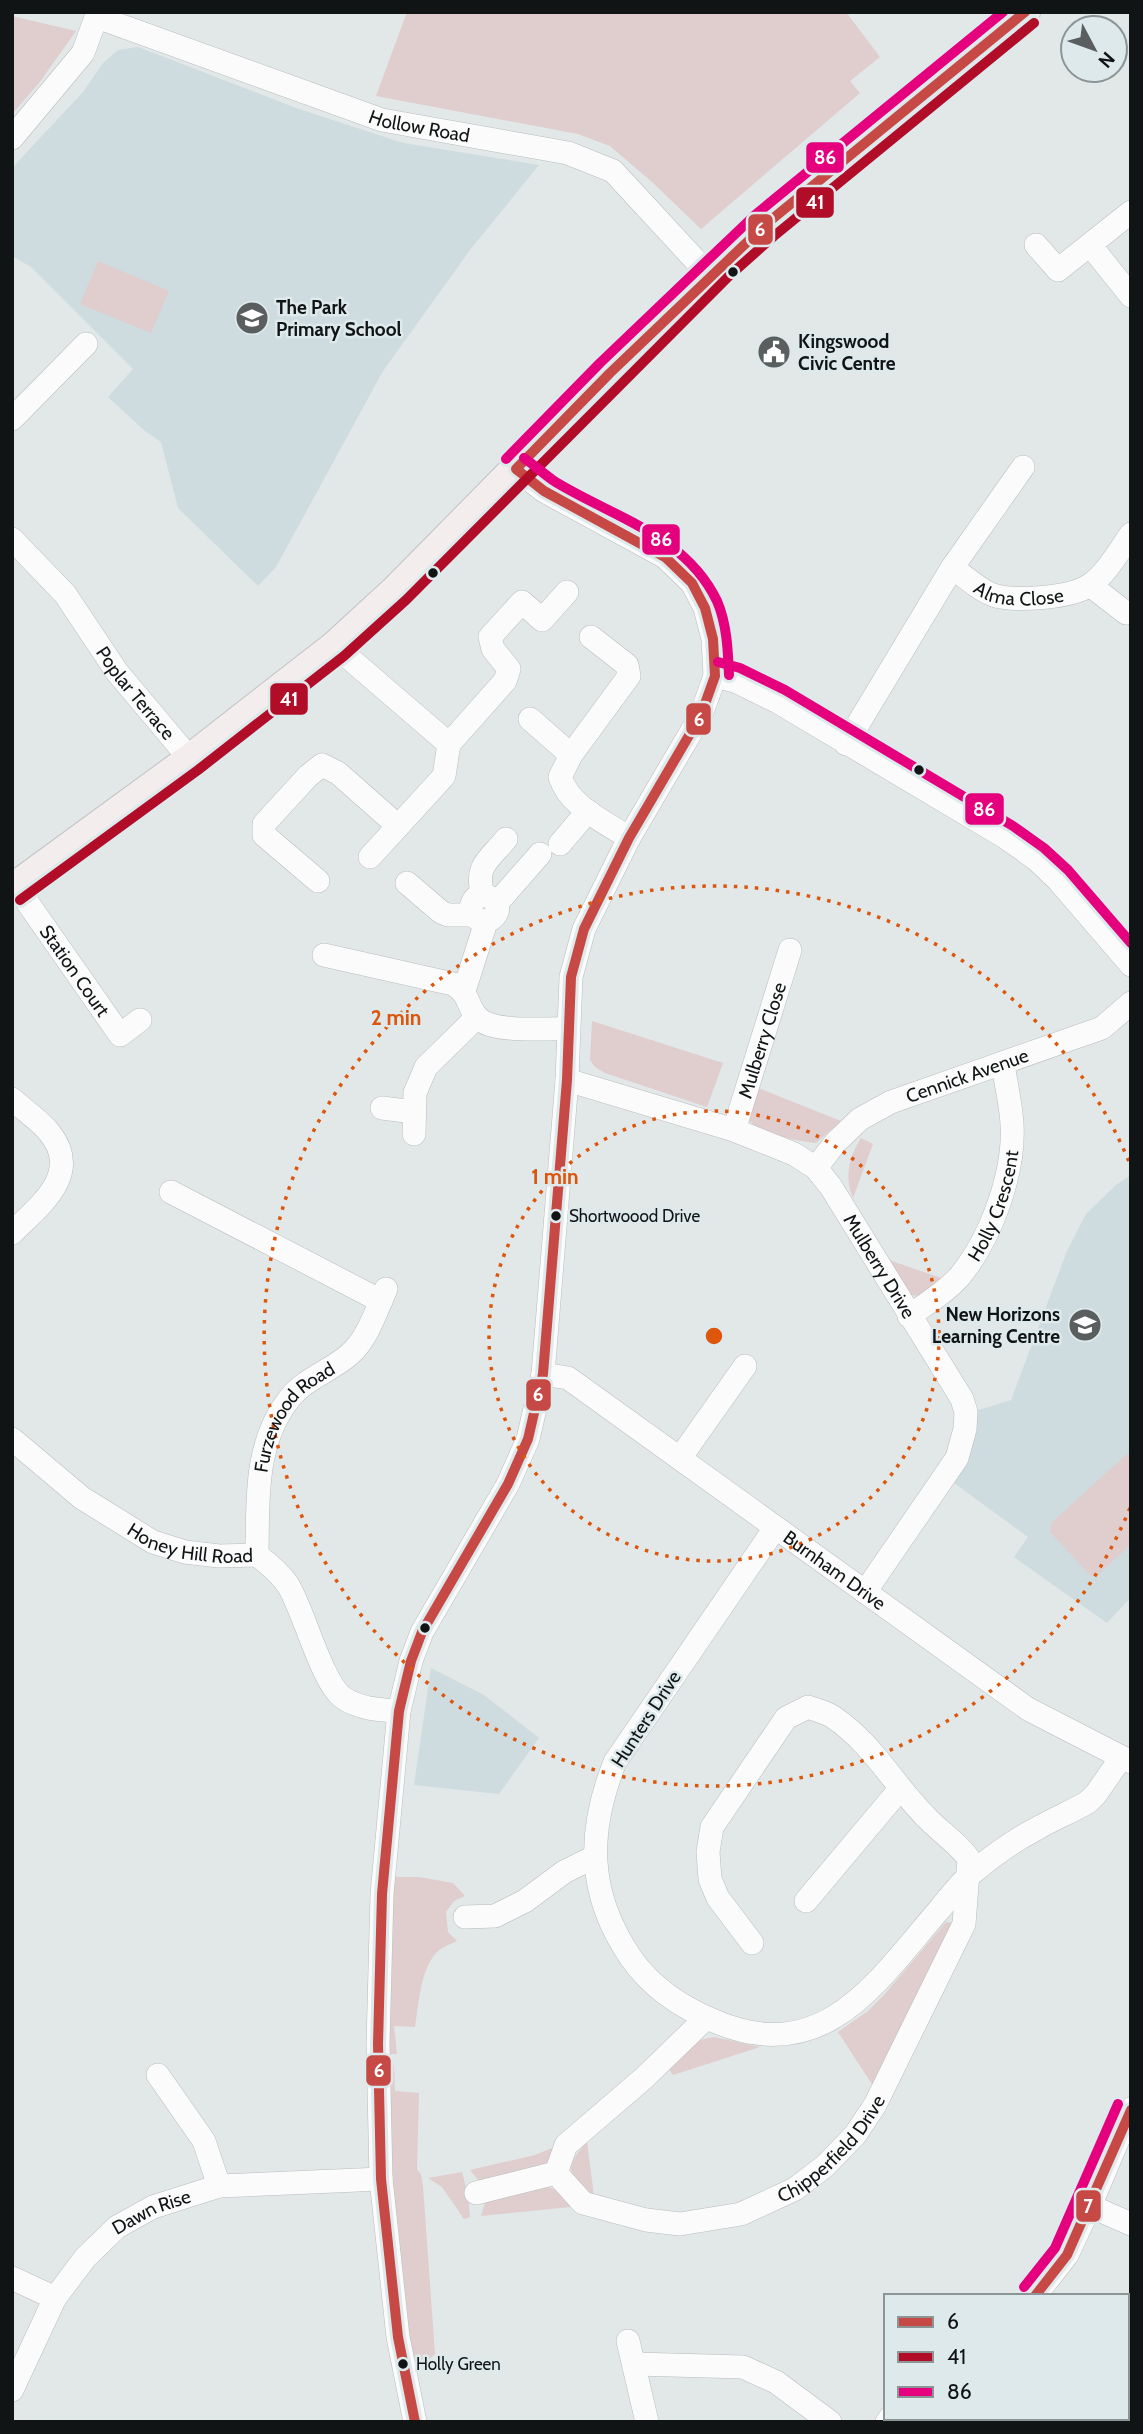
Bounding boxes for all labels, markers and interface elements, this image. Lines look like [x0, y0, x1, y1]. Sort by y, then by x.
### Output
north arrow [1059, 14, 1129, 84]
text: N [1093, 47, 1120, 72]
street label: Hollow Road [366, 105, 472, 147]
line badge: 86 [805, 141, 845, 174]
text: 86 [814, 146, 836, 169]
line badge: 41 [795, 186, 835, 219]
text: 41 [806, 191, 824, 214]
line badge: 6 [747, 213, 774, 246]
text: 6 [755, 218, 765, 241]
unlabelled marker [726, 265, 740, 279]
place label: The Park Primary School [276, 296, 402, 341]
school or university icon: The Park Primary School [233, 299, 271, 337]
place label: Kingswood Civic Centre [798, 330, 896, 375]
public building icon: Kingswood Civic Centre [755, 333, 793, 371]
line badge: 86 [641, 523, 681, 556]
text: 86 [650, 528, 672, 551]
unlabelled marker [426, 566, 440, 580]
street label: Alma Close [970, 576, 1066, 610]
street label: Poplar Terrace [91, 642, 180, 744]
line badge: 41 [269, 682, 309, 716]
text: 41 [280, 688, 298, 711]
line badge: 6 [685, 702, 712, 736]
text: 6 [694, 708, 704, 731]
unlabelled marker [912, 763, 926, 777]
line badge: 86 [964, 792, 1005, 826]
text: 86 [973, 798, 995, 821]
street label: Station Court [35, 920, 115, 1021]
street label: Mulberry Close [733, 979, 791, 1101]
text: 2 min [371, 1005, 421, 1030]
street label: Cennick Avenue [903, 1043, 1032, 1107]
street label: Holly Crescent [962, 1148, 1023, 1265]
text: 1 min [531, 1164, 579, 1189]
place label: Shortwoood Drive [569, 1206, 700, 1226]
marker: Shortwoood Drive [549, 1209, 563, 1223]
street label: Mulberry Drive [839, 1209, 921, 1323]
place label: New Horizons Learning Centre [932, 1303, 1060, 1348]
school or university icon: New Horizons Learning Centre [1066, 1306, 1104, 1344]
centre of rings [702, 1324, 726, 1348]
street label: Furzewood Road [249, 1357, 339, 1474]
line badge: 6 [525, 1378, 552, 1412]
text: 6 [533, 1383, 543, 1406]
street label: Honey Hill Road [123, 1518, 253, 1568]
street label: Burnham Drive [779, 1525, 891, 1615]
unlabelled marker [418, 1621, 432, 1635]
street label: Hunters Drive [606, 1666, 686, 1772]
line badge: 6 [365, 2054, 392, 2087]
text: 6 [374, 2059, 384, 2082]
street label: Chipperfield Drive [773, 2091, 890, 2207]
street label: Dawn Rise [108, 2184, 194, 2239]
line badge: 7 [1075, 2189, 1102, 2223]
text: 7 [1083, 2195, 1093, 2218]
legend [884, 2294, 1129, 2420]
text: 6 [947, 2309, 959, 2334]
text: 41 [947, 2344, 966, 2369]
place label: Holly Green [416, 2354, 501, 2374]
marker: Holly Green [396, 2357, 410, 2371]
text: 86 [947, 2379, 972, 2404]

